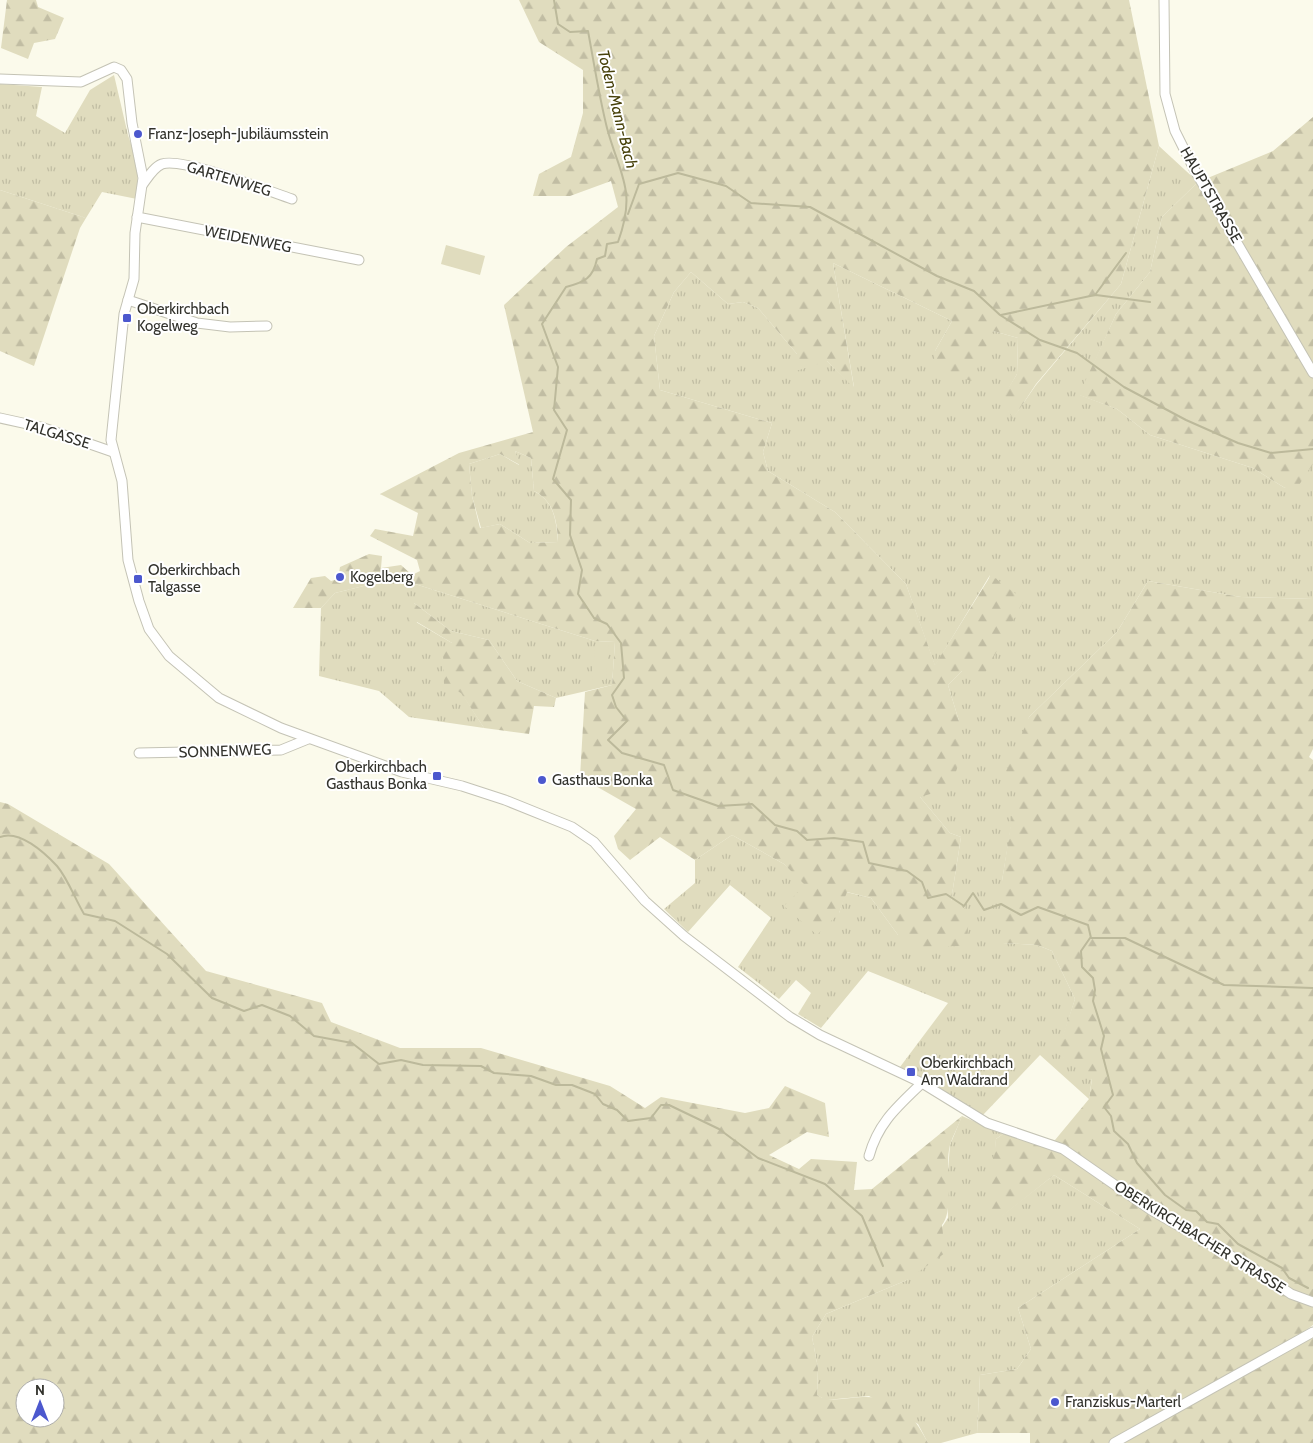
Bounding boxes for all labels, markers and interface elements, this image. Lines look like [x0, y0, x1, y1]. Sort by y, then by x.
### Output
water label: Toden-Mann-Bach [594, 48, 641, 170]
place label: Franz-Joseph-Jubiläumsstein [148, 125, 329, 143]
marker: Franz-Joseph-Jubiläumsstein [132, 128, 144, 140]
street label: HAUPTSTRASSE [1176, 144, 1246, 246]
street label: GARTENWEG [185, 158, 273, 200]
street label: WEIDENWEG [203, 222, 293, 256]
place label: Oberkirchbach Kogelweg [137, 300, 229, 335]
marker: Oberkirchbach Kogelweg [121, 312, 133, 324]
street label: TALGASSE [22, 415, 92, 453]
place label: Oberkirchbach Talgasse [148, 561, 240, 596]
place label: Kogelberg [350, 568, 414, 586]
marker: Kogelberg [334, 571, 346, 583]
marker: Oberkirchbach Talgasse [132, 573, 144, 585]
street label: SONNENWEG [178, 740, 272, 762]
place label: Oberkirchbach Gasthaus Bonka [326, 758, 428, 793]
marker: Oberkirchbach Gasthaus Bonka [431, 770, 443, 782]
place label: Gasthaus Bonka [552, 771, 654, 789]
marker: Gasthaus Bonka [536, 774, 548, 786]
place label: Oberkirchbach Am Waldrand [921, 1054, 1013, 1089]
marker: Oberkirchbach Am Waldrand [905, 1066, 917, 1078]
street label: OBERKIRCHBACHER STRASSE [1111, 1177, 1289, 1297]
north arrow [15, 1378, 65, 1428]
text: N [35, 1381, 45, 1399]
place label: Franziskus-Marterl [1065, 1393, 1181, 1411]
marker: Franziskus-Marterl [1049, 1396, 1061, 1408]

